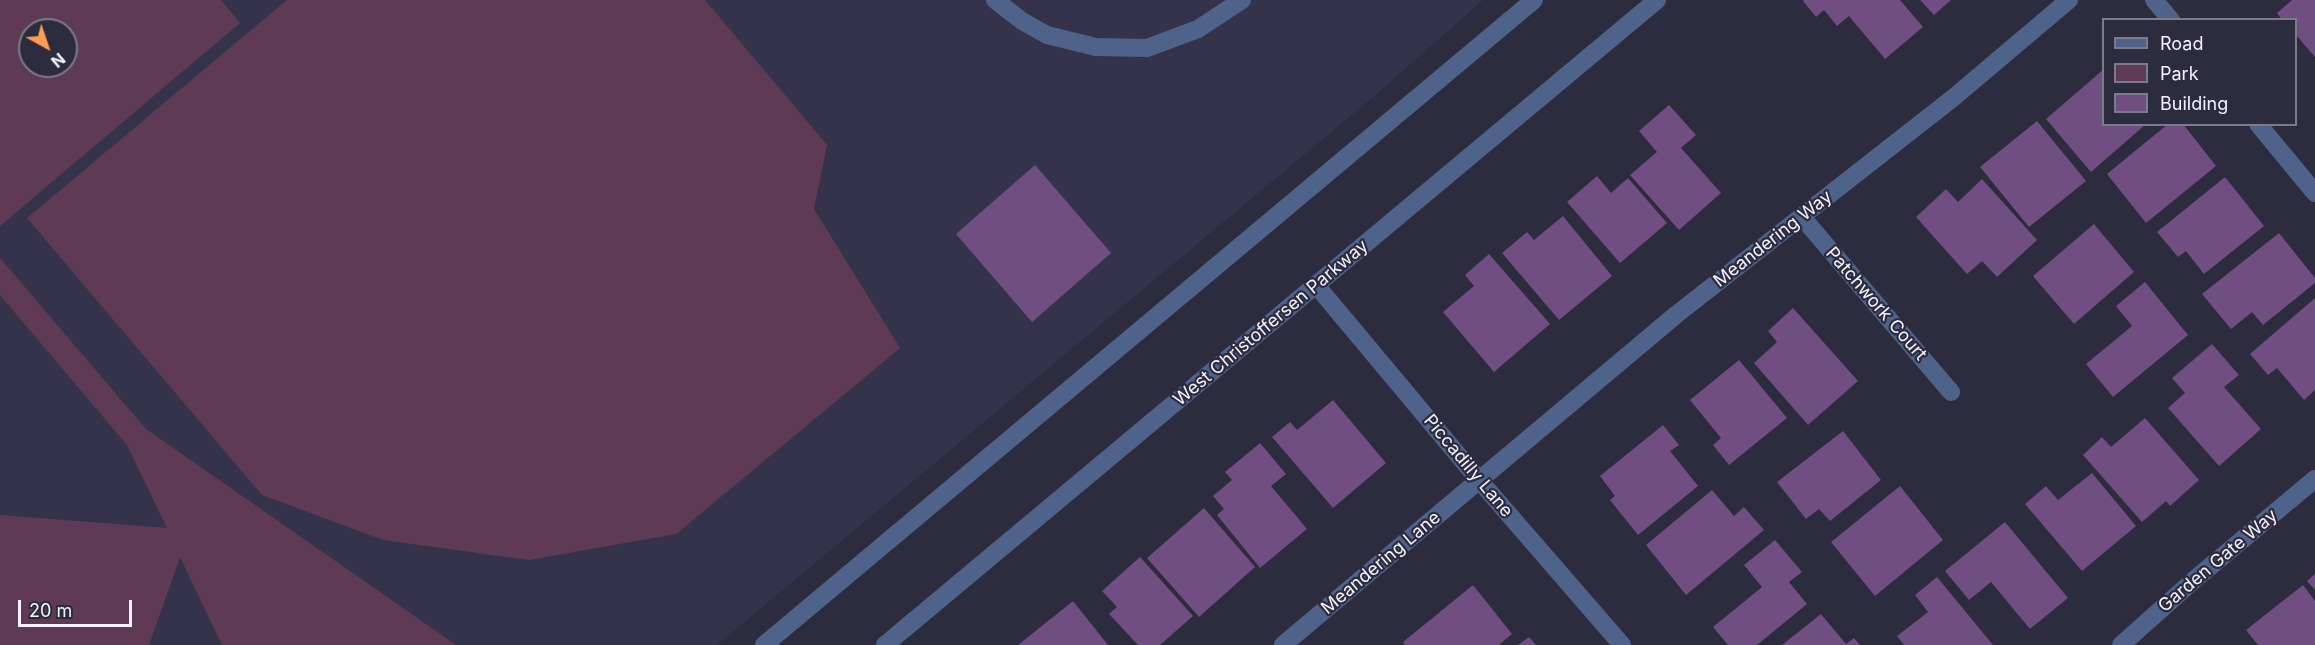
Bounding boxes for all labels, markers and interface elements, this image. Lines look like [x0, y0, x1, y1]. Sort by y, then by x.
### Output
north arrow [18, 18, 78, 78]
legend [2102, 18, 2297, 126]
text: Road [2160, 33, 2203, 54]
text: N [47, 49, 69, 72]
text: Park [2160, 63, 2199, 84]
text: Building [2160, 93, 2228, 114]
street label: Meandering Way [1710, 186, 1836, 292]
street label: West Christoffersen Parkway [1169, 235, 1373, 411]
street label: Patchwork Court [1821, 243, 1931, 365]
street label: Piccadilly Lane [1419, 410, 1517, 522]
street label: Garden Gate Way [2154, 505, 2282, 617]
street label: Meandering Lane [1317, 507, 1445, 619]
scale bar [21, 588, 135, 626]
text: 20 m [29, 600, 72, 621]

